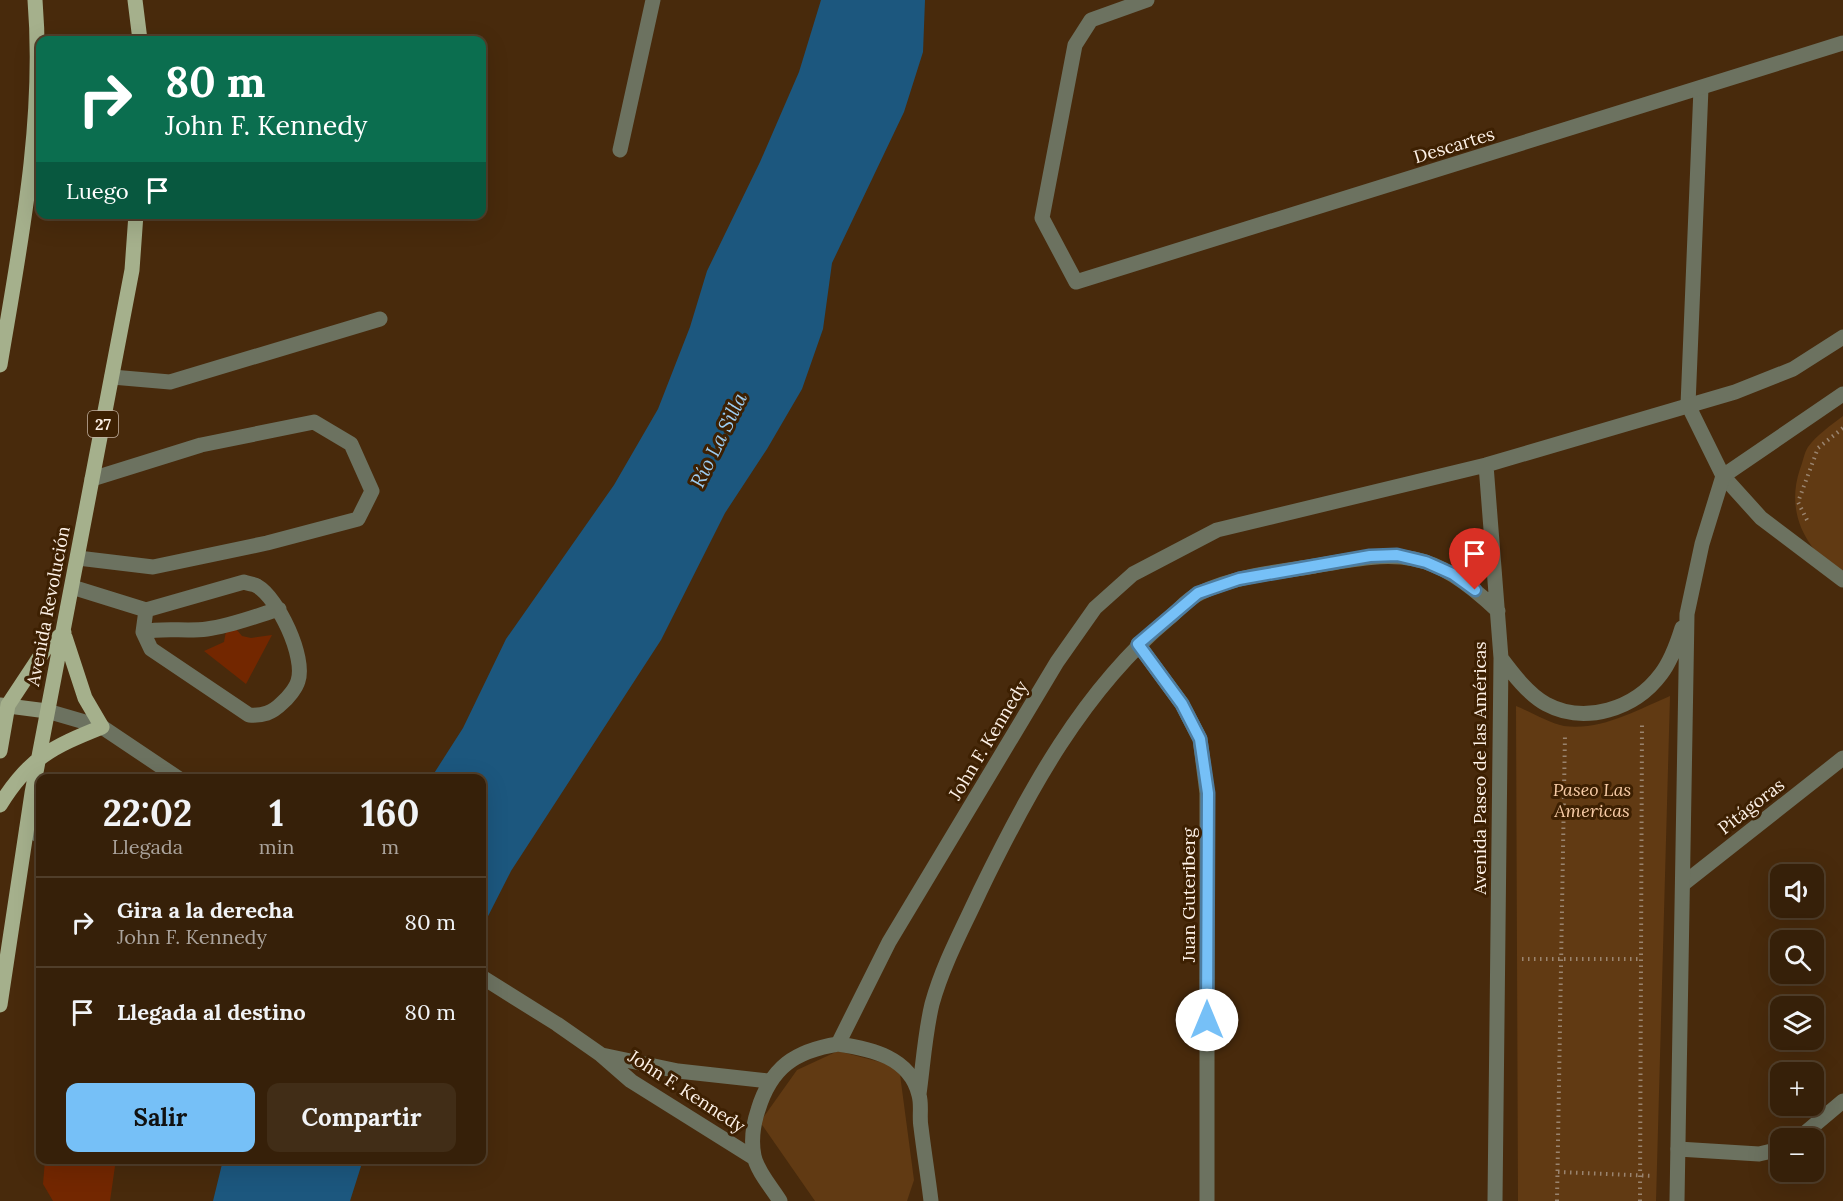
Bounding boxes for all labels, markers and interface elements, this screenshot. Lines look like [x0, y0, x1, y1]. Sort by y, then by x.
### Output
text: 80 m [165, 55, 265, 109]
icon: right [66, 60, 144, 138]
text: John F. Kennedy [165, 108, 368, 142]
street label: Descartes [1411, 122, 1497, 168]
icon: arrive [141, 174, 174, 207]
text: Luego [66, 177, 129, 205]
water label: Río La Silla [684, 388, 752, 492]
road number: 27 [88, 411, 118, 437]
street label: Avenida Revolución [21, 524, 75, 689]
pin [1449, 528, 1500, 590]
icon: arrive [1458, 537, 1491, 570]
street label: Avenida Paseo de las Américas [1468, 641, 1491, 896]
street label: John F. Kennedy [943, 676, 1033, 805]
street label: Pitágoras [1713, 773, 1789, 839]
park label: Paseo Las Americas [1553, 778, 1631, 822]
text: 22:02 [103, 790, 192, 836]
text: 1 [269, 790, 284, 836]
text: 160 [361, 790, 419, 836]
street label: Juan Guteriberg [1177, 827, 1200, 963]
text: Llegada [112, 834, 183, 859]
text: min [259, 834, 294, 859]
text: m [381, 834, 399, 859]
map controls [1770, 864, 1824, 1182]
button: sound [1770, 864, 1824, 918]
text: Gira a la derecha [117, 896, 294, 924]
icon: right [66, 906, 99, 939]
text: 80 m [405, 908, 456, 936]
text: John F. Kennedy [117, 924, 267, 949]
button: search [1770, 930, 1824, 984]
position arrow [1175, 988, 1239, 1052]
icon: arrive [66, 996, 99, 1029]
button: layers [1770, 996, 1824, 1050]
text: Llegada al destino [117, 998, 306, 1026]
text: 80 m [405, 998, 456, 1026]
street label: John F. Kennedy [623, 1044, 750, 1138]
button: + [1770, 1062, 1824, 1116]
button: Salir [66, 1083, 255, 1152]
button: Compartir [267, 1083, 456, 1152]
button: − [1770, 1128, 1824, 1182]

